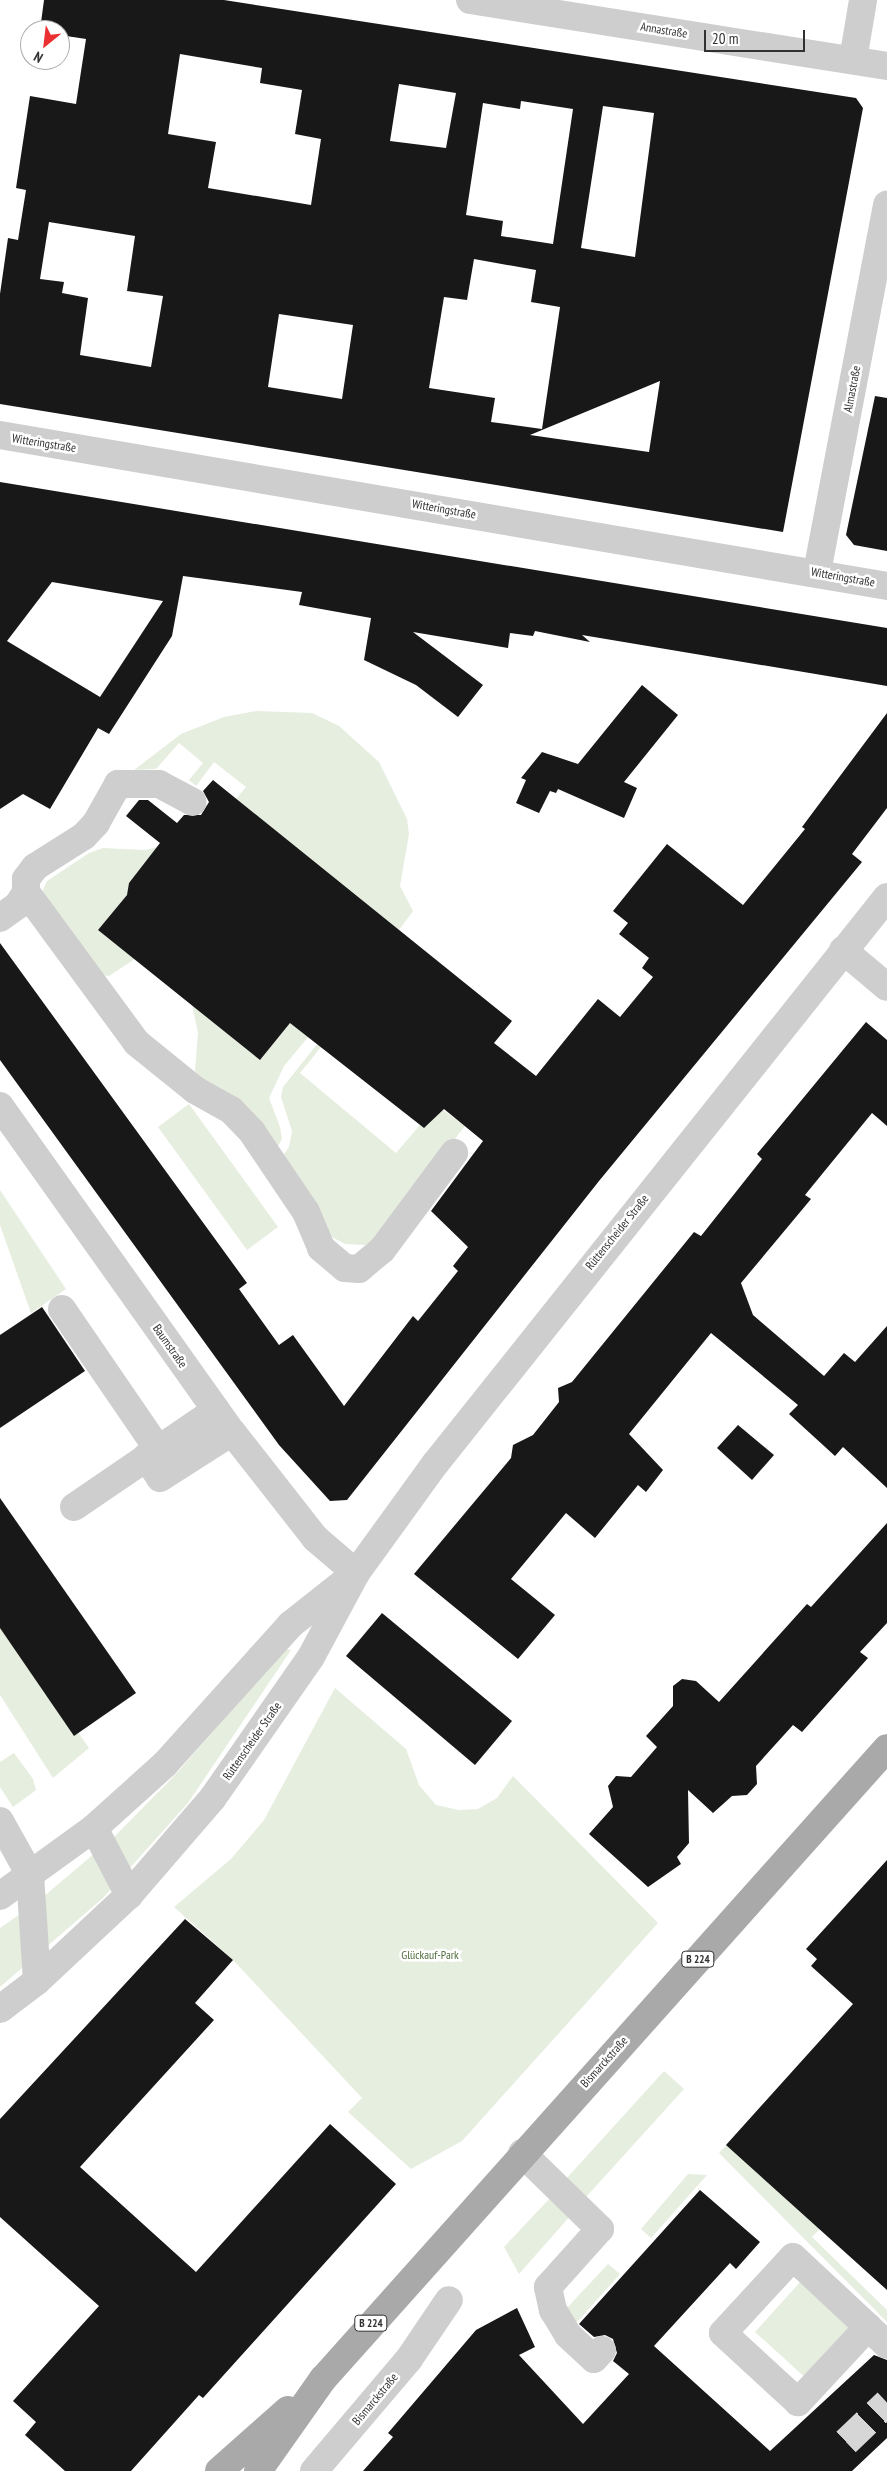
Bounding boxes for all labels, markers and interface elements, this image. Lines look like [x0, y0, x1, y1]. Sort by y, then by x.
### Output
street label: Annastraße [640, 19, 688, 41]
north arrow [20, 20, 70, 70]
scale bar [707, 20, 808, 52]
text: 20 m [712, 29, 738, 48]
text: N [31, 48, 46, 67]
street label: Almastraße [840, 364, 864, 414]
street label: Witteringstraße [11, 431, 77, 455]
street label: Witteringstraße [411, 496, 477, 522]
street label: Witteringstraße [810, 564, 876, 590]
street label: Rüttenscheider Straße [582, 1192, 652, 1272]
street label: Baumstraße [150, 1322, 190, 1370]
street label: Rüttenscheider Straße [220, 1699, 284, 1783]
park label: Glückauf-Park [401, 1948, 459, 1962]
road number: B 224 [680, 1950, 716, 1968]
street label: Bismarckstraße [577, 2034, 631, 2090]
road number: B 224 [354, 2314, 388, 2332]
street label: Bismarckstraße [349, 2370, 401, 2428]

